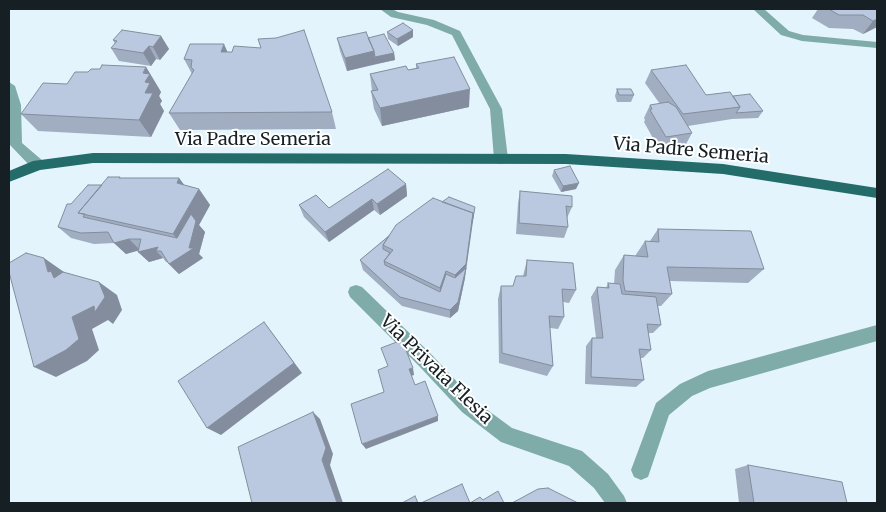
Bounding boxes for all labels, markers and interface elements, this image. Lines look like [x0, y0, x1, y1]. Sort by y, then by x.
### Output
street label: Via Padre Semeria [175, 129, 331, 151]
street label: Via Padre Semeria [612, 133, 770, 169]
street label: Via Privata Flesia [375, 311, 497, 429]

